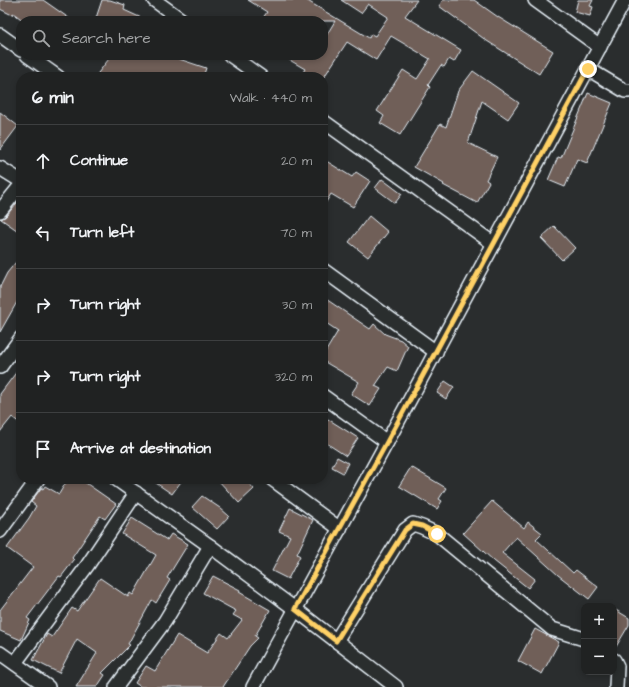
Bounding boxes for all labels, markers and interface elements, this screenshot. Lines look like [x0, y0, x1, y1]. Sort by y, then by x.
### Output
search box [16, 16, 328, 60]
icon: search [30, 27, 52, 49]
text: Search here [62, 28, 151, 49]
route end [579, 60, 597, 78]
text: 6 min [32, 86, 74, 110]
text: Walk · 440 m [230, 89, 312, 107]
icon: ahead [32, 150, 54, 172]
text: Continue [70, 150, 128, 171]
text: 20 m [281, 152, 312, 170]
icon: left [32, 222, 54, 244]
text: Turn left [70, 222, 134, 243]
text: 70 m [280, 224, 312, 242]
icon: right [32, 294, 54, 316]
text: Turn right [70, 294, 141, 315]
text: 30 m [282, 296, 312, 314]
icon: right [32, 366, 54, 388]
text: Turn right [70, 366, 141, 387]
text: 320 m [274, 368, 312, 386]
icon: arrive [32, 438, 54, 460]
text: Arrive at destination [70, 438, 211, 459]
route start [428, 525, 446, 543]
map controls [581, 603, 617, 675]
button: + [581, 603, 617, 639]
button: − [581, 639, 617, 675]

